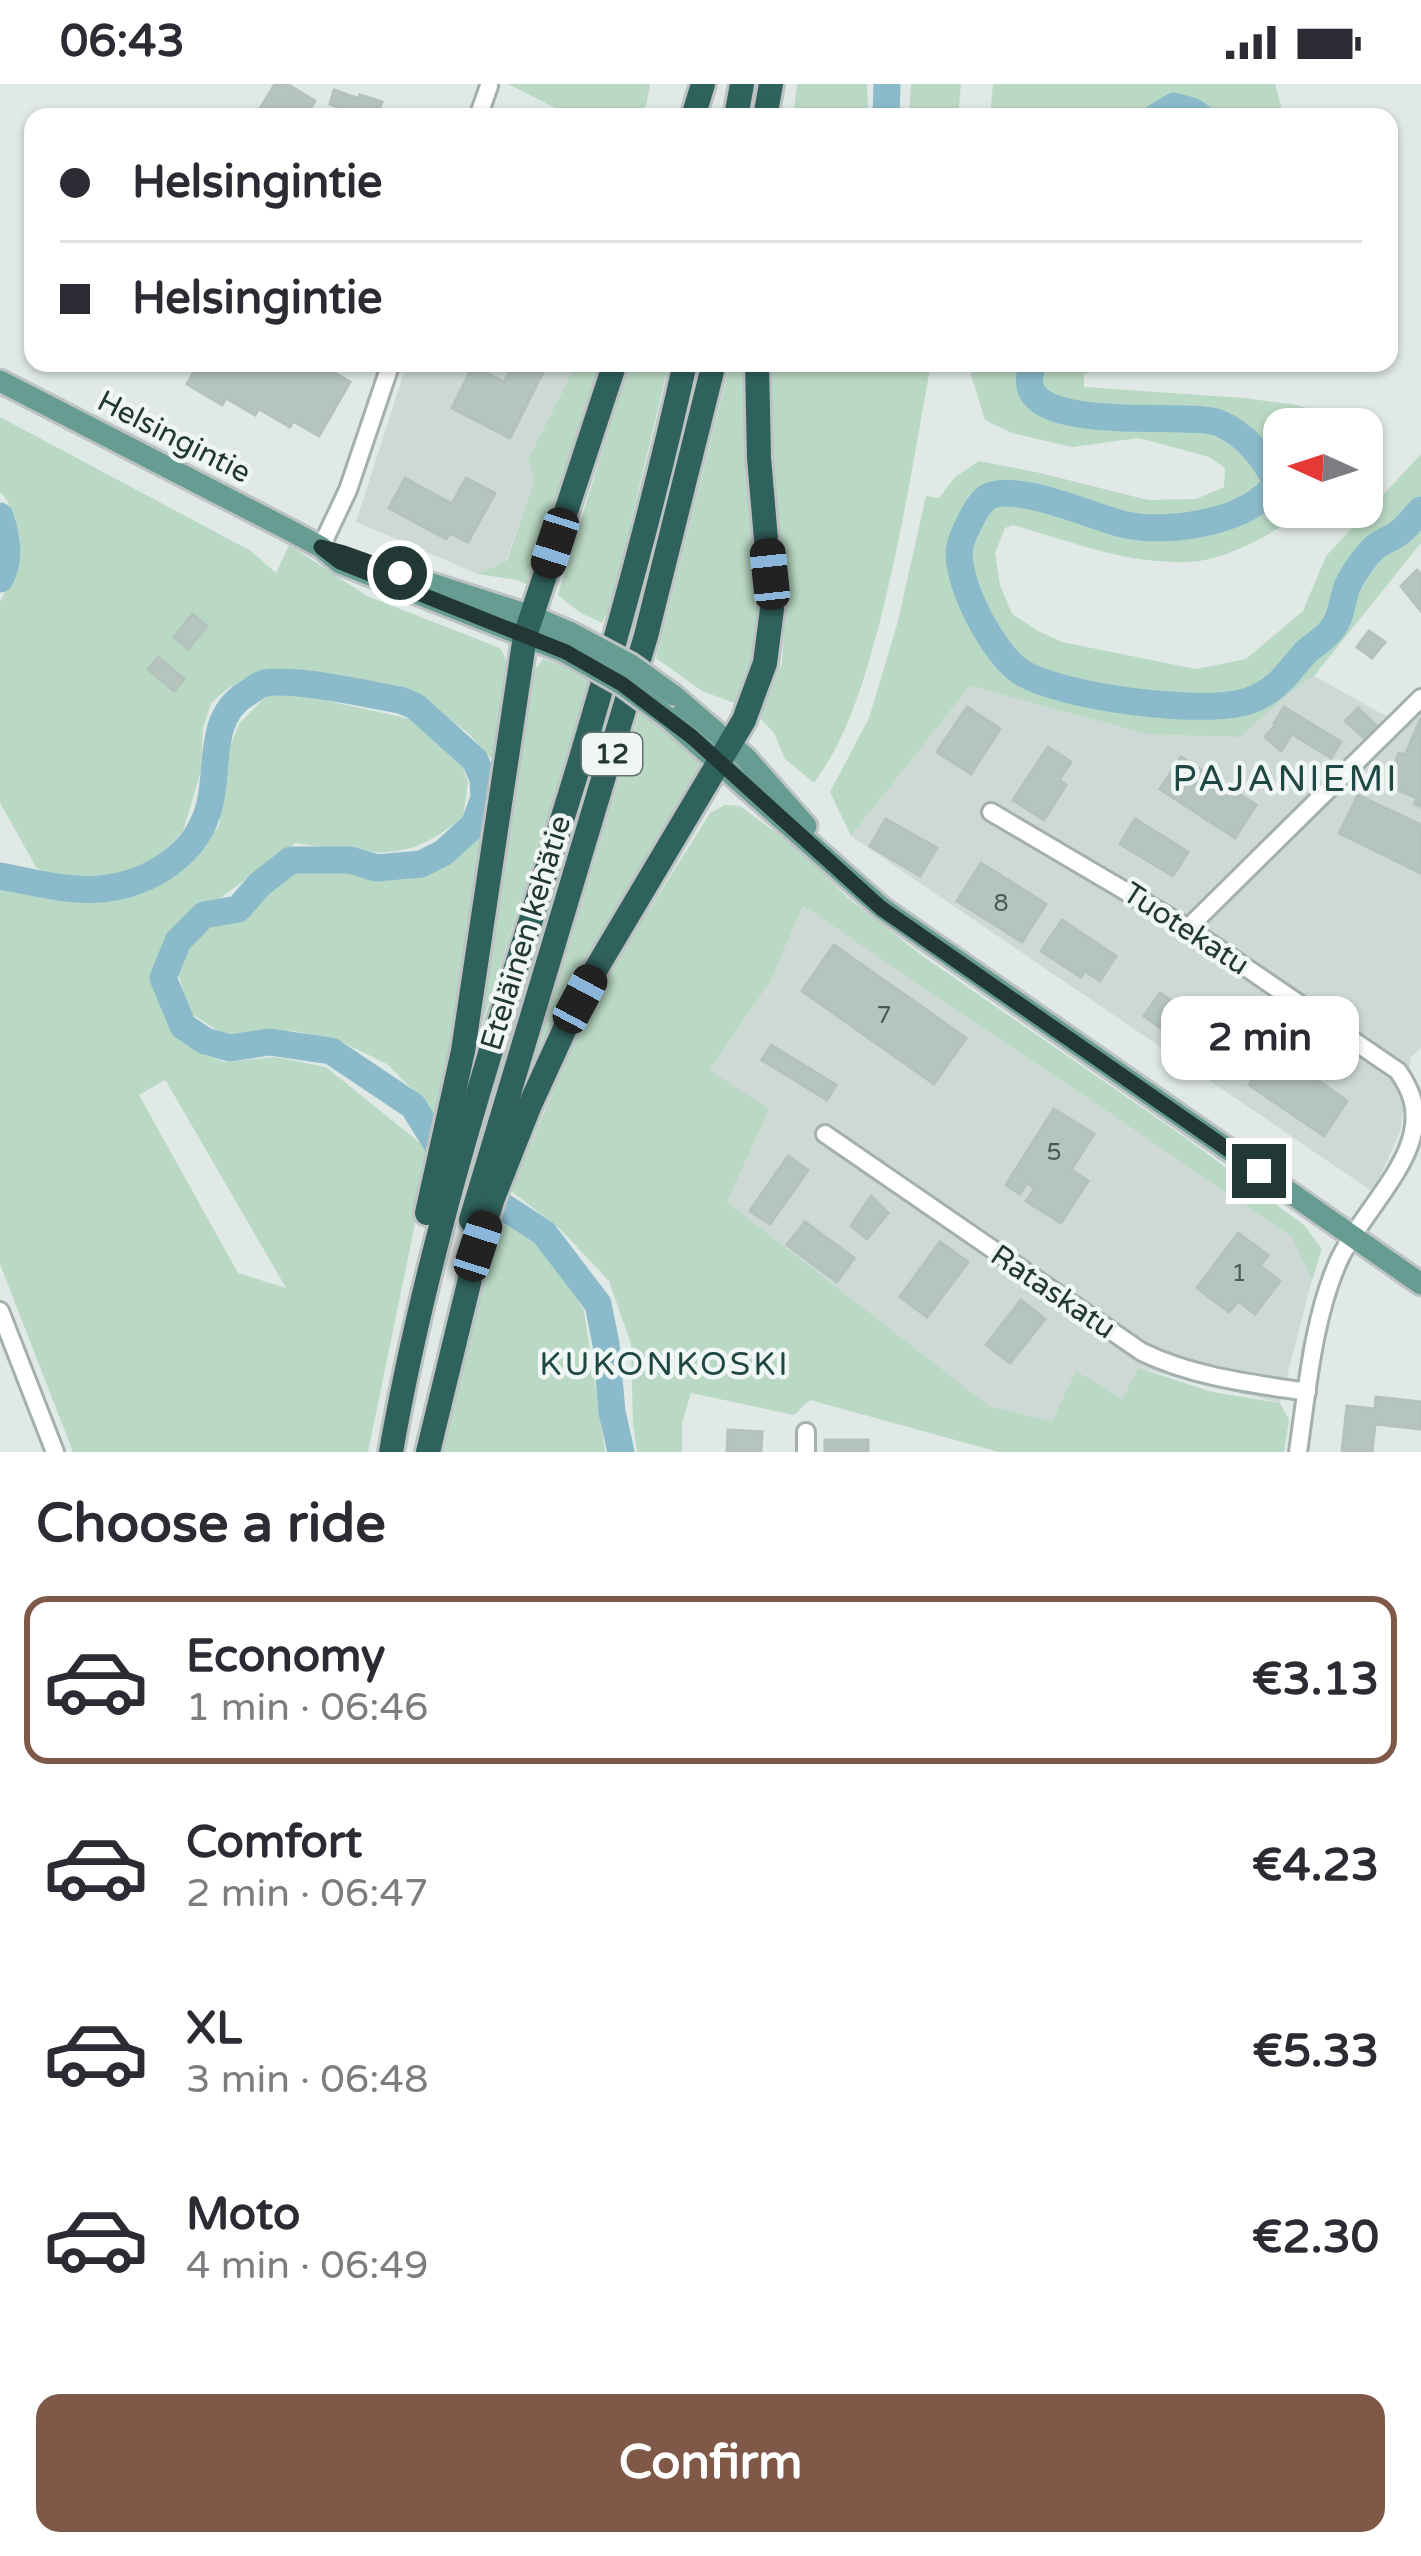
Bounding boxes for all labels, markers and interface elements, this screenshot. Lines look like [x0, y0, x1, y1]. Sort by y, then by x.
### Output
text: 06:43 [60, 15, 185, 69]
text: Helsingintie [132, 156, 383, 210]
text: Helsingintie [132, 272, 383, 326]
street label: Helsingintie [91, 383, 257, 491]
north arrow [1263, 408, 1383, 528]
map controls [1263, 408, 1383, 528]
car [527, 503, 583, 583]
car [748, 536, 792, 612]
route start [373, 546, 427, 600]
road number: 12 [582, 733, 642, 775]
district label: PAJANIEMI [1172, 758, 1400, 801]
street label: Eteläinen kehätie [473, 811, 579, 1055]
street label: Tuotekatu [1116, 874, 1256, 984]
house number: 8 [993, 889, 1009, 918]
car [547, 959, 613, 1039]
callout: 2 min [1160, 997, 1358, 1081]
house number: 7 [876, 1001, 892, 1030]
text: 2 min [1208, 1014, 1312, 1061]
house number: 5 [1046, 1138, 1062, 1167]
route end [1232, 1144, 1286, 1198]
car [450, 1206, 506, 1286]
street label: Rataskatu [983, 1237, 1123, 1347]
house number: 1 [1231, 1259, 1247, 1288]
district label: KUKONKOSKI [539, 1345, 791, 1384]
text: Choose a ride [36, 1491, 386, 1556]
icon: car [42, 1626, 150, 1734]
text: Economy [186, 1630, 385, 1684]
text: €3.13 [1252, 1653, 1379, 1707]
text: 1 min · 06:46 [186, 1684, 428, 1731]
icon: car [42, 1812, 150, 1920]
text: Comfort [186, 1816, 362, 1870]
text: €4.23 [1252, 1839, 1379, 1893]
text: 2 min · 06:47 [186, 1870, 428, 1917]
icon: car [42, 1998, 150, 2106]
text: XL [186, 2002, 242, 2056]
text: €5.33 [1252, 2025, 1379, 2079]
text: 3 min · 06:48 [186, 2056, 428, 2103]
icon: car [42, 2184, 150, 2292]
text: Moto [186, 2188, 300, 2242]
text: €2.30 [1252, 2211, 1379, 2265]
text: 4 min · 06:49 [186, 2242, 428, 2289]
button: Confirm [36, 2394, 1385, 2532]

